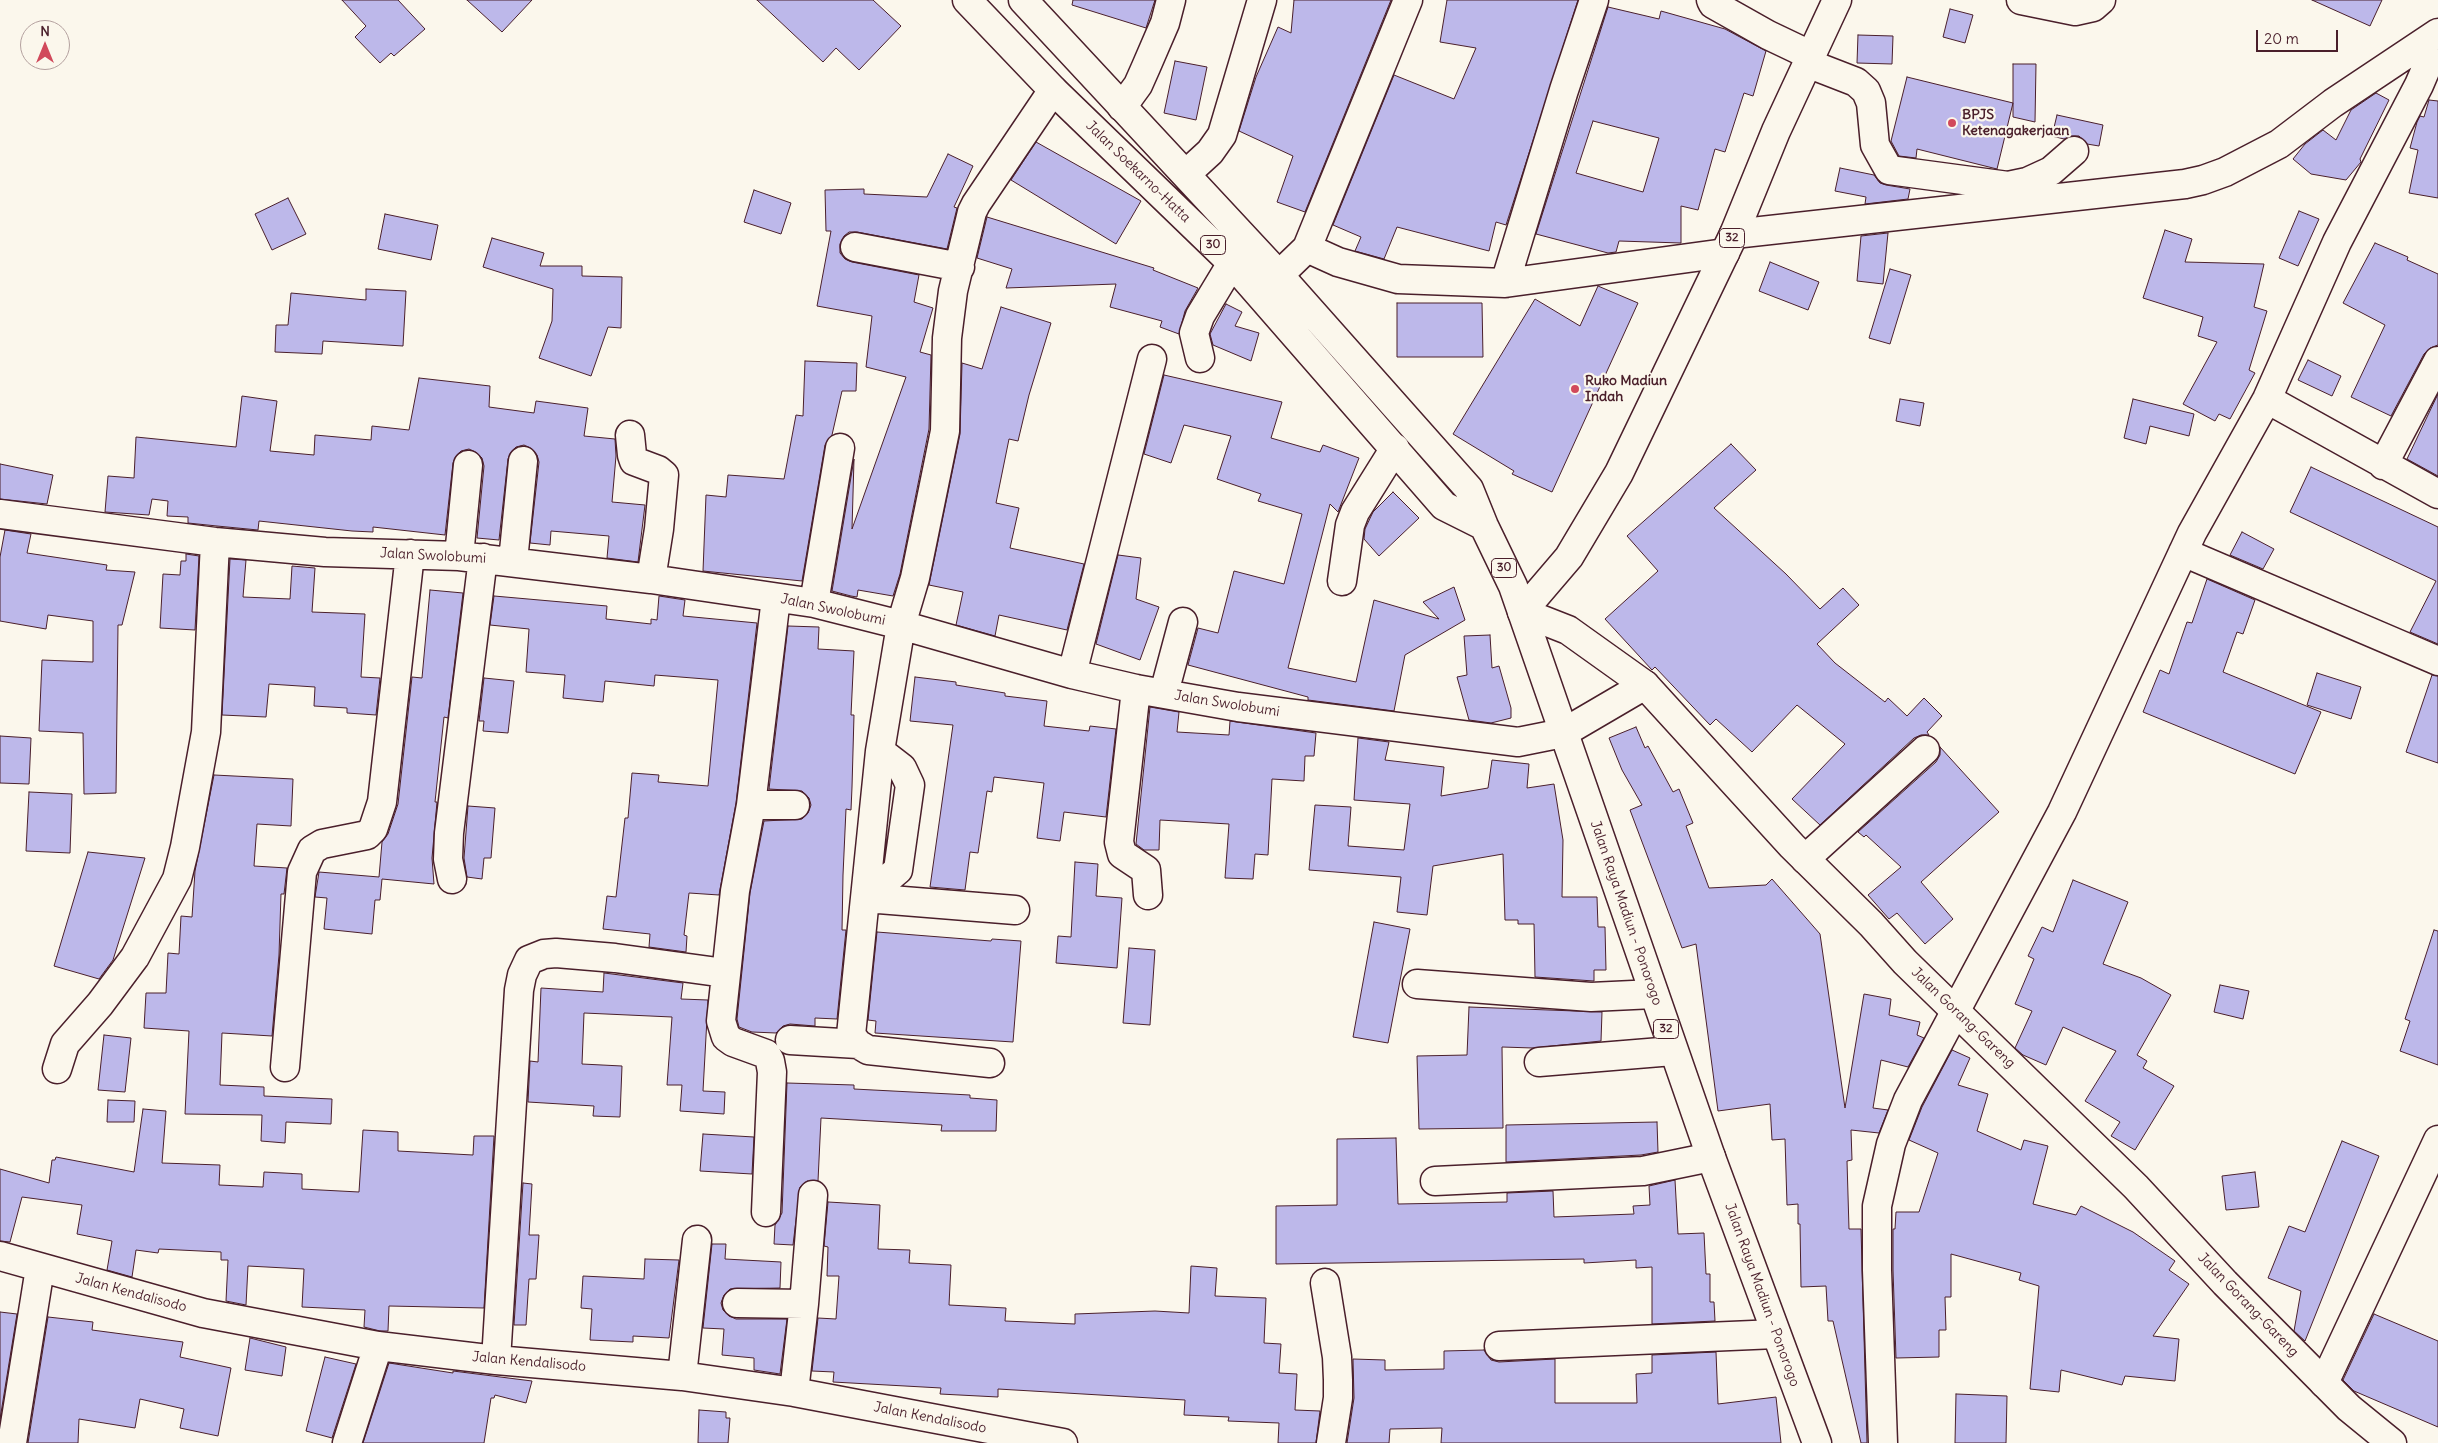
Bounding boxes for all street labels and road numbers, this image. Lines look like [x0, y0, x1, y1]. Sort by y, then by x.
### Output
street label: Jalan Soekarno-Hatta [1082, 118, 1194, 226]
road number: 32 [1720, 228, 1744, 248]
road number: 30 [1200, 236, 1226, 254]
street label: Jalan Swolobumi [379, 545, 487, 567]
road number: 30 [1492, 558, 1516, 578]
street label: Jalan Swolobumi [779, 591, 887, 629]
street label: Jalan Swolobumi [1173, 687, 1281, 721]
street label: Jalan Raya Madiun - Ponorogo [1586, 818, 1666, 1008]
street label: Jalan Gorang-Gareng [1908, 964, 2018, 1072]
road number: 32 [1654, 1020, 1678, 1038]
street label: Jalan Raya Madiun - Ponorogo [1721, 1201, 1803, 1389]
street label: Jalan Gorang-Gareng [2194, 1250, 2302, 1360]
street label: Jalan Kendalisodo [74, 1270, 188, 1316]
street label: Jalan Kendalisodo [471, 1349, 587, 1375]
street label: Jalan Kendalisodo [872, 1399, 988, 1437]

